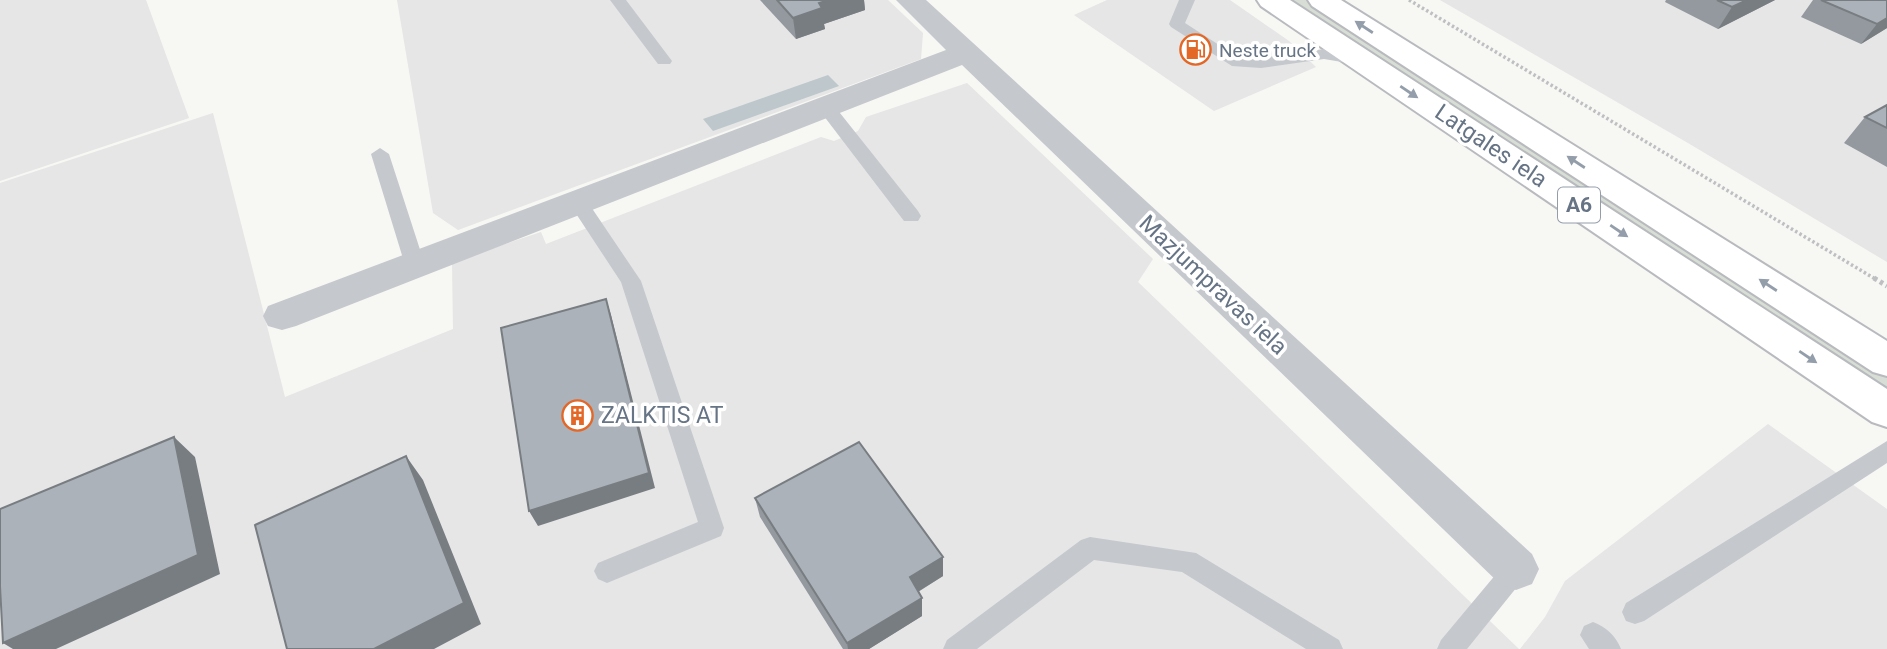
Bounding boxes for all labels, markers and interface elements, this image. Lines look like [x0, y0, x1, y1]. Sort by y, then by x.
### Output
one-way arrow [1354, 20, 1373, 33]
fuel station icon: Neste truck [1179, 33, 1213, 67]
place label: Neste truck [1219, 39, 1317, 62]
one-way arrow [1400, 85, 1418, 99]
street label: Latgales iela [1430, 99, 1552, 193]
one-way arrow [1566, 156, 1586, 169]
road number: A6 [1558, 188, 1600, 222]
street label: Mazjumpravas iela [1134, 210, 1292, 360]
one-way arrow [1610, 224, 1628, 238]
one-way arrow [1758, 279, 1777, 292]
one-way arrow [1799, 350, 1818, 363]
building icon: ZALKTIS AT [561, 398, 595, 432]
place label: ZALKTIS AT [601, 402, 724, 429]

